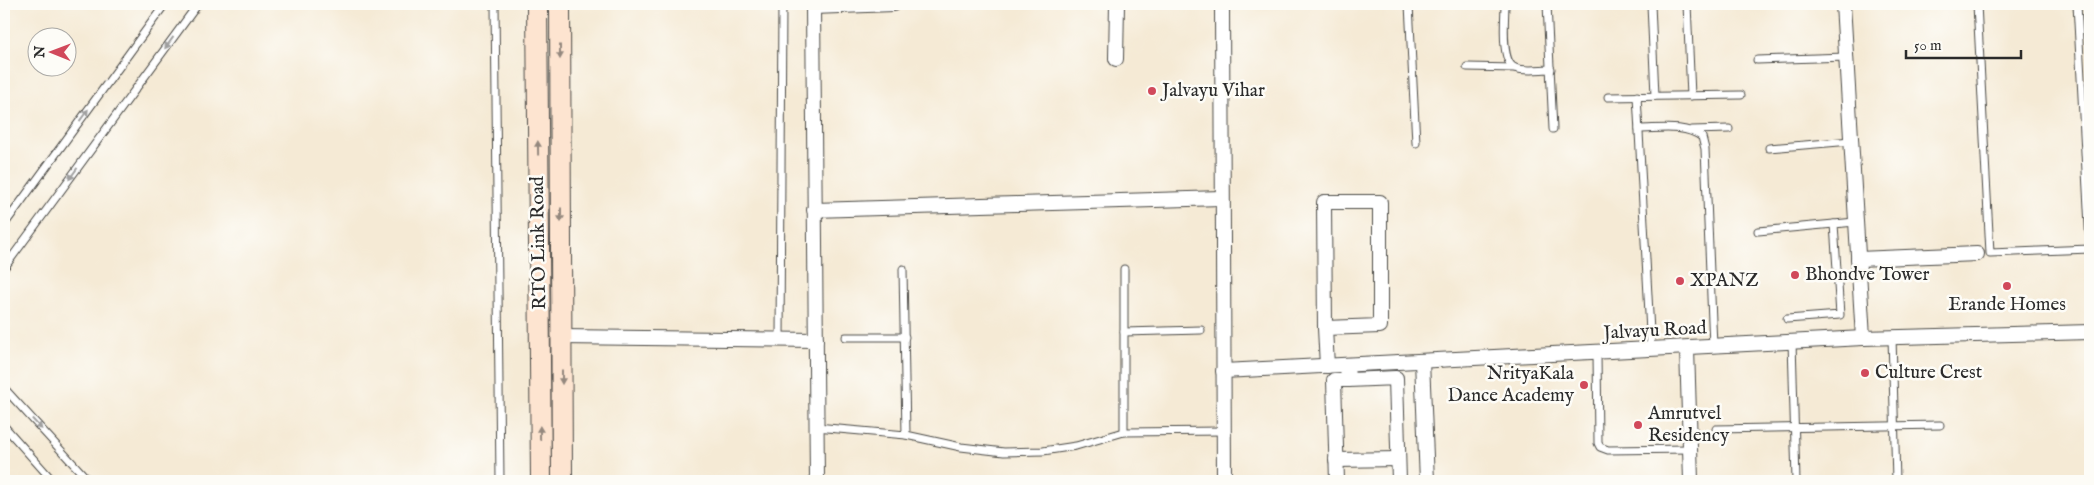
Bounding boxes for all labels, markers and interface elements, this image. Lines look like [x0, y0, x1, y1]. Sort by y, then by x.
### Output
north arrow [28, 28, 78, 78]
scale bar [1906, 28, 2022, 60]
one-way arrow [164, 36, 175, 49]
text: 50 m [1914, 36, 1942, 55]
one-way arrow [556, 45, 564, 61]
text: N [31, 46, 49, 59]
place label: Jalvayu Vihar [1160, 79, 1265, 103]
marker: Jalvayu Vihar [1146, 85, 1158, 97]
one-way arrow [79, 108, 89, 121]
one-way arrow [534, 139, 542, 155]
one-way arrow [68, 167, 78, 181]
street label: RTO Link Road [526, 175, 552, 310]
one-way arrow [557, 207, 565, 223]
place label: Bhondve Tower [1805, 263, 1929, 287]
place label: XPANZ [1690, 269, 1758, 293]
marker: Bhondve Tower [1789, 269, 1801, 281]
marker: XPANZ [1674, 275, 1686, 287]
marker: Erande Homes [2001, 280, 2013, 292]
place label: Erande Homes [1948, 293, 2066, 317]
street label: Jalvayu Road [1601, 316, 1708, 346]
place label: Culture Crest [1875, 361, 1983, 385]
place label: NrityaKala Dance Academy [1447, 362, 1575, 408]
marker: Culture Crest [1859, 367, 1871, 379]
one-way arrow [558, 370, 566, 386]
marker: NrityaKala Dance Academy [1578, 379, 1590, 391]
place label: Amrutvel Residency [1647, 402, 1730, 448]
one-way arrow [31, 418, 43, 430]
marker: Amrutvel Residency [1632, 419, 1644, 431]
one-way arrow [536, 424, 544, 440]

